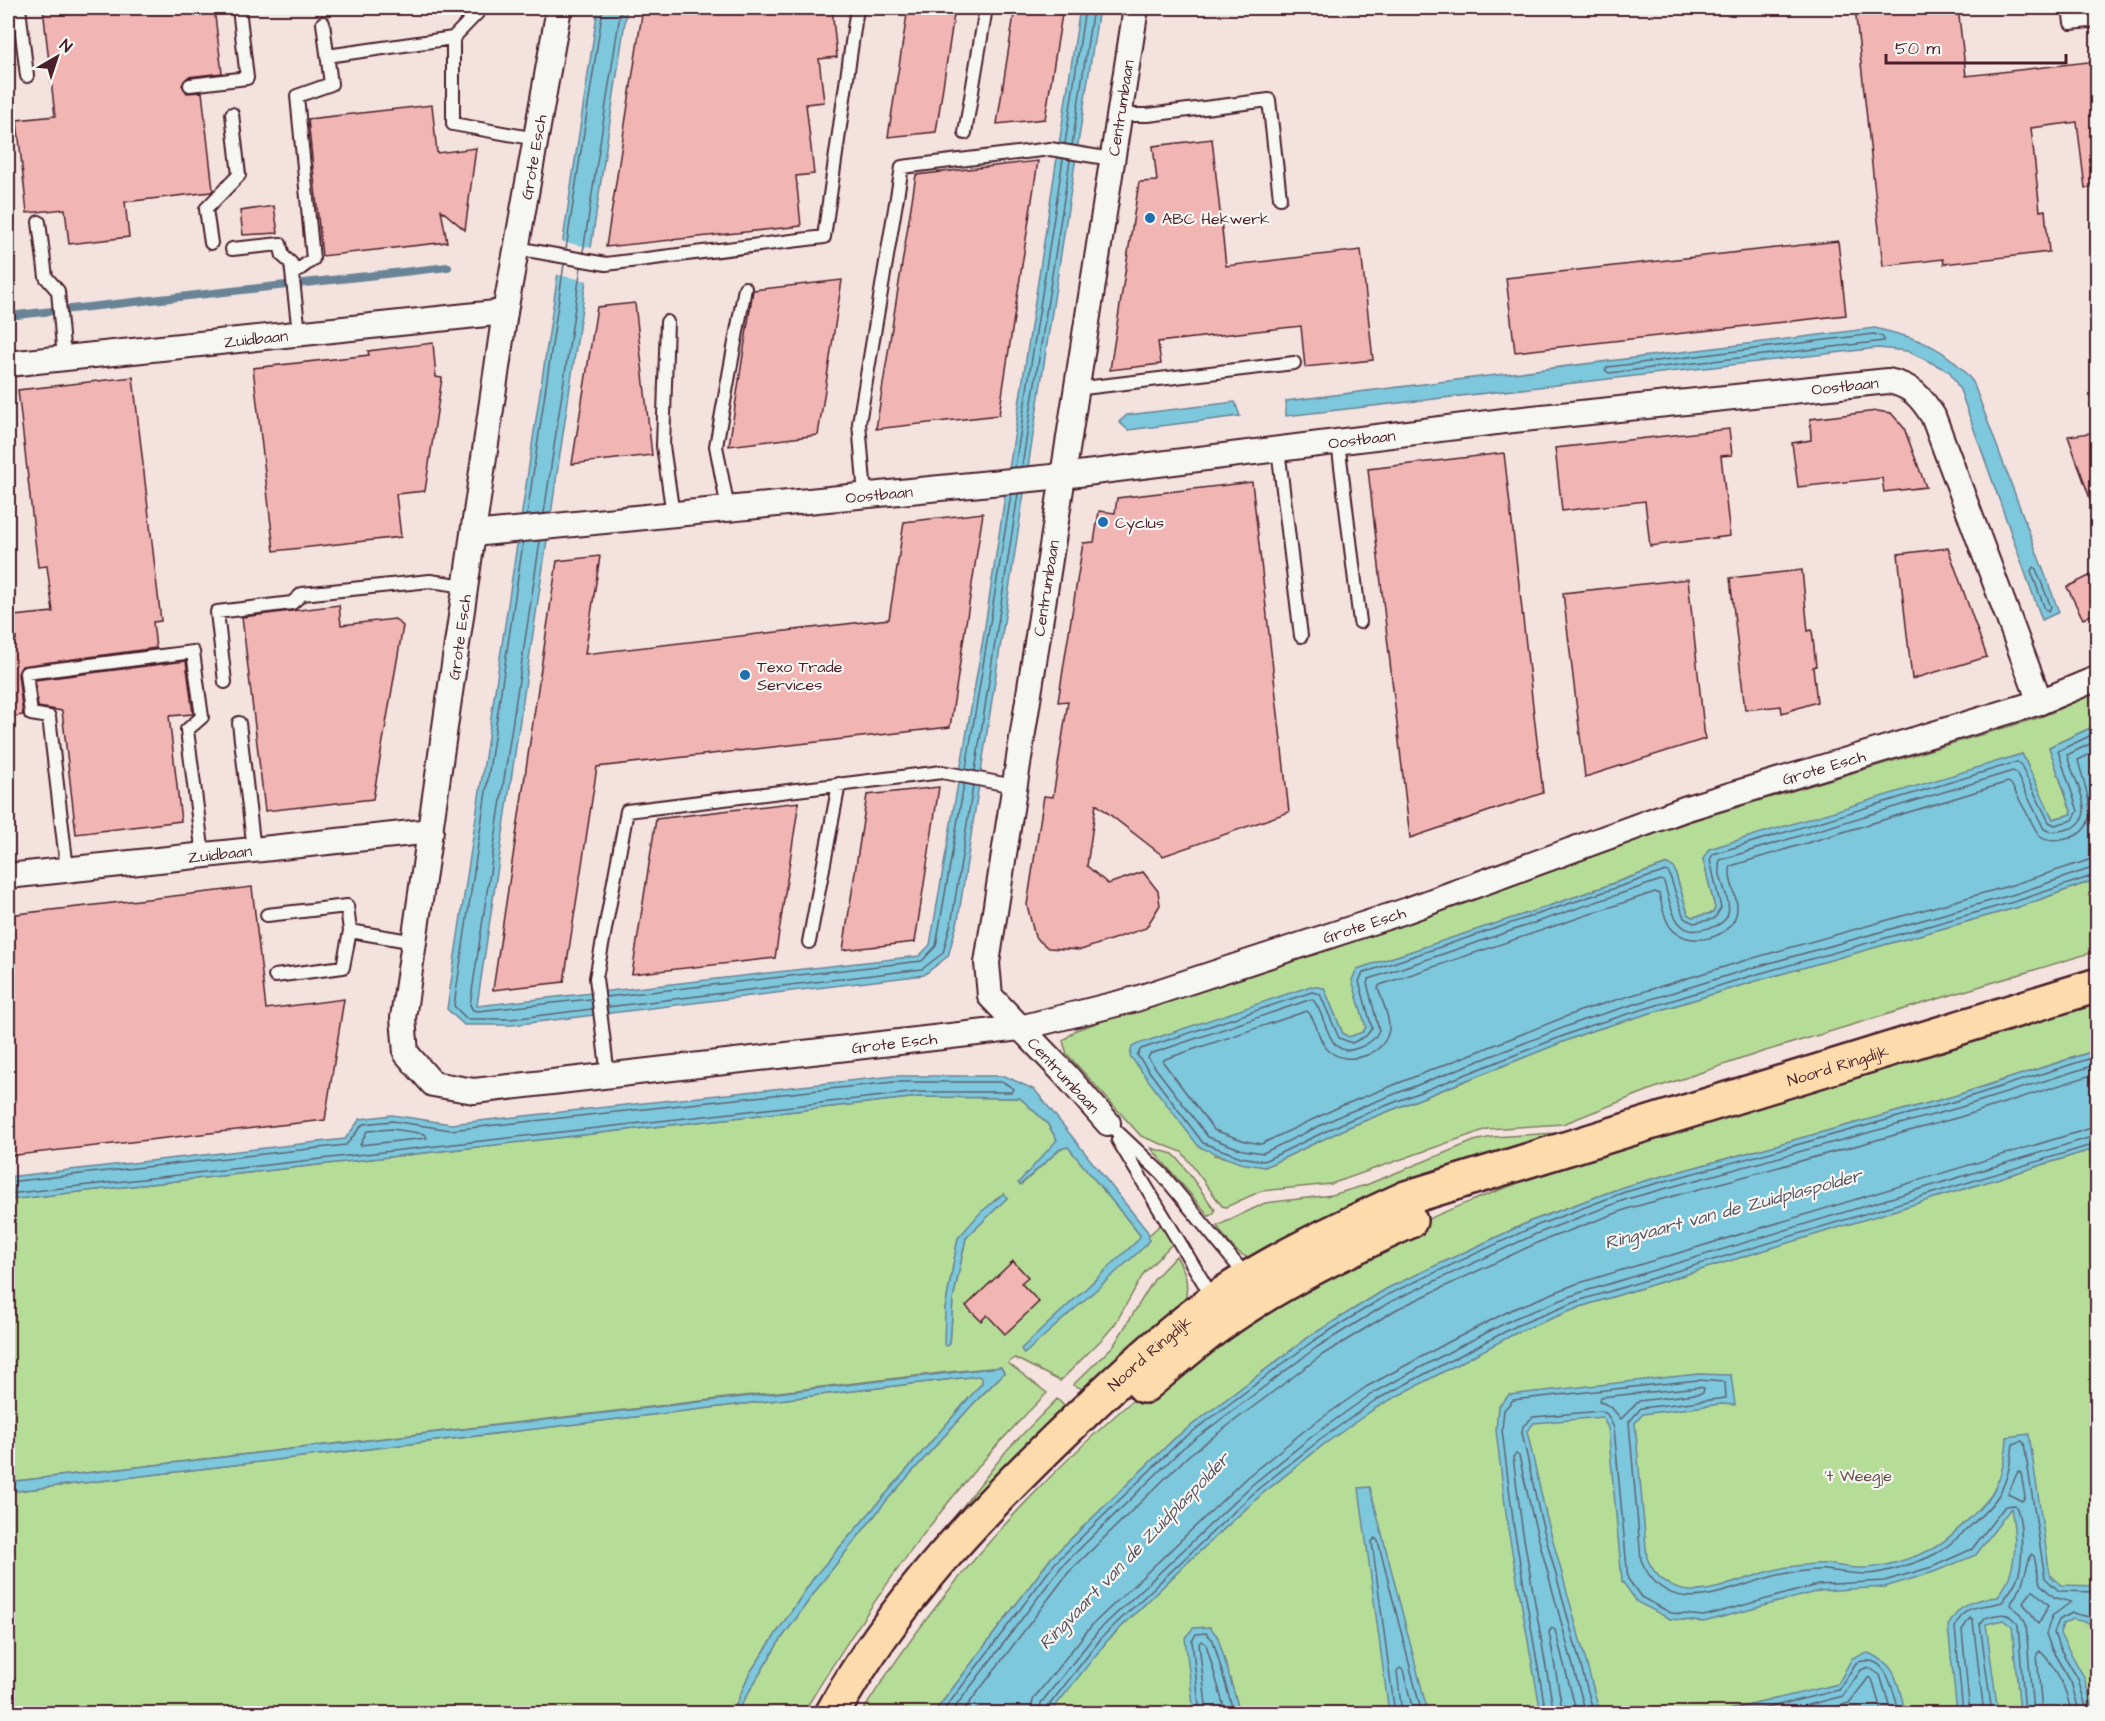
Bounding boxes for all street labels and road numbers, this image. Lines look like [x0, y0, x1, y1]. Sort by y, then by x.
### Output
street label: Centrumbaan [1103, 58, 1140, 158]
street label: Grote Esch [516, 113, 552, 201]
street label: Zuidbaan [223, 325, 289, 353]
street label: Oostbaan [1810, 372, 1880, 401]
street label: Oostbaan [1327, 425, 1397, 455]
street label: Oostbaan [844, 481, 914, 509]
street label: Centrumbaan [1028, 539, 1065, 638]
street label: Grote Esch [443, 593, 477, 681]
street label: Grote Esch [1780, 745, 1868, 791]
street label: Zuidbaan [187, 840, 253, 869]
street label: Grote Esch [1320, 902, 1409, 949]
street label: Grote Esch [850, 1028, 938, 1059]
street label: Centrumbaan [1022, 1033, 1104, 1119]
street label: Noord Ringdijk [1785, 1040, 1891, 1092]
street label: Noord Ringdijk [1103, 1311, 1197, 1396]

